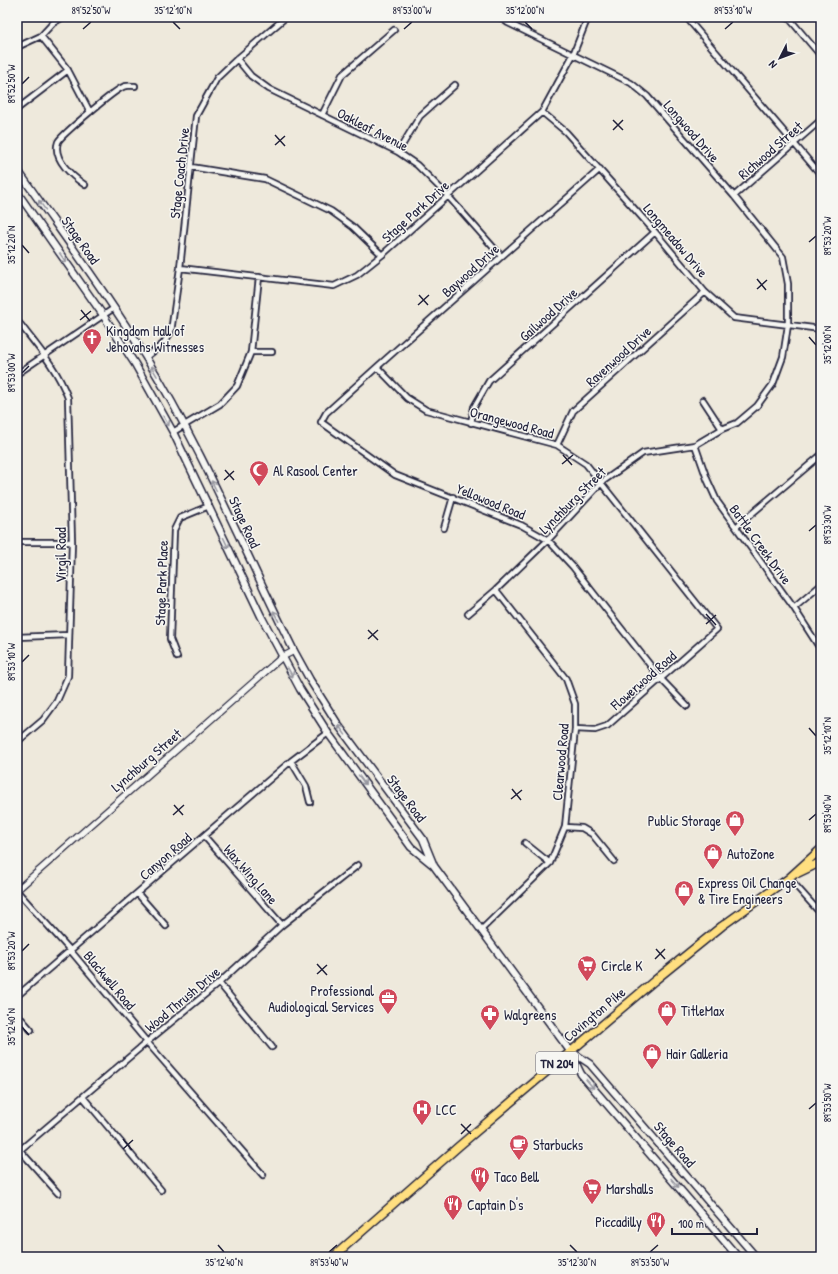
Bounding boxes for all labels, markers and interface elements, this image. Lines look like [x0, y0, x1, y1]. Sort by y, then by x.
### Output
text: 89°52'50"W [72, 4, 111, 17]
text: 35°12'10"N [154, 4, 192, 17]
text: 89°53'00"W [393, 4, 432, 17]
text: 35°12'00"N [506, 4, 544, 17]
text: 89°53'10"W [714, 4, 753, 17]
north arrow [760, 38, 800, 78]
text: N [765, 58, 780, 72]
text: 89°52'50"W [5, 64, 18, 103]
street label: Longwood Drive [659, 96, 724, 167]
street label: Oakleaf Avenue [334, 103, 412, 155]
street label: Richwood Street [734, 117, 806, 183]
street label: Stage Coach Drive [165, 126, 194, 220]
street label: Stage Park Drive [377, 175, 454, 247]
street label: Longmeadow Drive [639, 199, 713, 282]
one-way arrow [38, 200, 46, 211]
street label: Stage Road [57, 212, 105, 269]
text: 89°53'20"W [821, 216, 834, 256]
text: 35°12'20"N [5, 226, 18, 264]
street label: Baywood Drive [437, 239, 504, 302]
one-way arrow [59, 252, 67, 263]
street label: Gailwood Drive [515, 283, 581, 345]
place label: Kingdom Hall of Jehovahs Witnesses [106, 321, 204, 356]
street label: Ravenwood Drive [581, 321, 655, 391]
text: 35°12'00"N [821, 326, 834, 364]
church icon: Kingdom Hall of Jehovahs Witnesses [81, 327, 103, 355]
text: 89°53'00"W [5, 353, 18, 392]
one-way arrow [149, 365, 157, 377]
street label: Orangewood Road [468, 402, 557, 443]
one-way arrow [163, 415, 171, 427]
mosque icon: Al Rasool Center [248, 459, 270, 487]
place label: Al Rasool Center [273, 461, 358, 480]
street label: Lynchburg Street [534, 462, 611, 538]
street label: Yellowood Road [454, 479, 529, 524]
one-way arrow [210, 481, 217, 493]
street label: Stage Road [224, 493, 265, 552]
street label: Battle Creek Drive [726, 500, 797, 588]
text: 89°53'30"W [821, 505, 834, 544]
street label: Virgil Road [51, 527, 71, 583]
one-way arrow [223, 536, 230, 548]
street label: Stage Park Place [150, 540, 173, 626]
one-way arrow [272, 611, 279, 623]
text: 89°53'10"W [5, 642, 18, 681]
street label: Flowerwood Road [605, 646, 680, 715]
one-way arrow [287, 666, 294, 678]
text: 35°12'10"N [821, 717, 834, 755]
street label: Clearwood Road [547, 722, 573, 801]
street label: Lynchburg Street [107, 724, 186, 797]
one-way arrow [338, 724, 346, 735]
street label: Stage Road [382, 770, 431, 827]
one-way arrow [358, 774, 366, 785]
text: 89°53'40"W [821, 794, 834, 833]
shop icon: Public Storage [724, 809, 746, 837]
place label: Public Storage [648, 811, 721, 831]
street label: Canyon Road [135, 828, 196, 885]
street label: Wax Wing Lane [219, 840, 283, 909]
shop icon: AutoZone [702, 842, 724, 870]
place label: AutoZone [727, 844, 775, 863]
place label: Express Oil Change & Tire Engineers [698, 873, 797, 909]
shop icon: Express Oil Change & Tire Engineers [673, 879, 695, 907]
text: 89°53'20"W [5, 931, 18, 971]
street label: Blackwell Road [80, 946, 141, 1014]
supermarket icon: Circle K [576, 954, 598, 982]
place label: Circle K [601, 956, 643, 975]
street label: Wood Thrush Drive [140, 962, 224, 1036]
place label: Professional Audiological Services [268, 981, 374, 1017]
street label: Covington Pike [559, 982, 630, 1046]
office icon: Professional Audiological Services [377, 987, 399, 1015]
shop icon: TitleMax [656, 999, 678, 1027]
place label: TitleMax [681, 1001, 725, 1020]
pharmacy icon: Walgreens [479, 1003, 501, 1031]
place label: Walgreens [504, 1005, 556, 1025]
text: 35°12'40"N [5, 1008, 18, 1046]
shop icon: Hair Galleria [641, 1042, 663, 1070]
place label: Hair Galleria [666, 1044, 728, 1063]
road number: TN 204 [536, 1052, 578, 1074]
one-way arrow [585, 1079, 594, 1089]
text: 89°53'50"W [821, 1083, 834, 1122]
hospital icon: LCC [411, 1098, 433, 1126]
place label: LCC [436, 1100, 457, 1119]
street label: Stage Road [649, 1117, 700, 1172]
cafe icon: Starbucks [508, 1133, 530, 1161]
place label: Starbucks [533, 1135, 583, 1154]
restaurant icon: Taco Bell [469, 1165, 491, 1193]
place label: Taco Bell [494, 1167, 540, 1186]
supermarket icon: Marshalls [581, 1177, 603, 1205]
one-way arrow [670, 1177, 679, 1188]
place label: Marshalls [606, 1179, 653, 1198]
restaurant icon: Captain D's [442, 1193, 464, 1221]
place label: Captain D's [467, 1195, 523, 1215]
restaurant icon: Piccadilly [645, 1210, 667, 1238]
scale bar [672, 1210, 757, 1236]
place label: Piccadilly [595, 1212, 642, 1232]
text: 100 m [678, 1215, 704, 1232]
text: 35°12'40"N [205, 1256, 243, 1269]
text: 89°53'40"W [310, 1256, 349, 1269]
text: 35°12'30"N [558, 1256, 596, 1269]
text: 89°53'50"W [631, 1256, 670, 1269]

